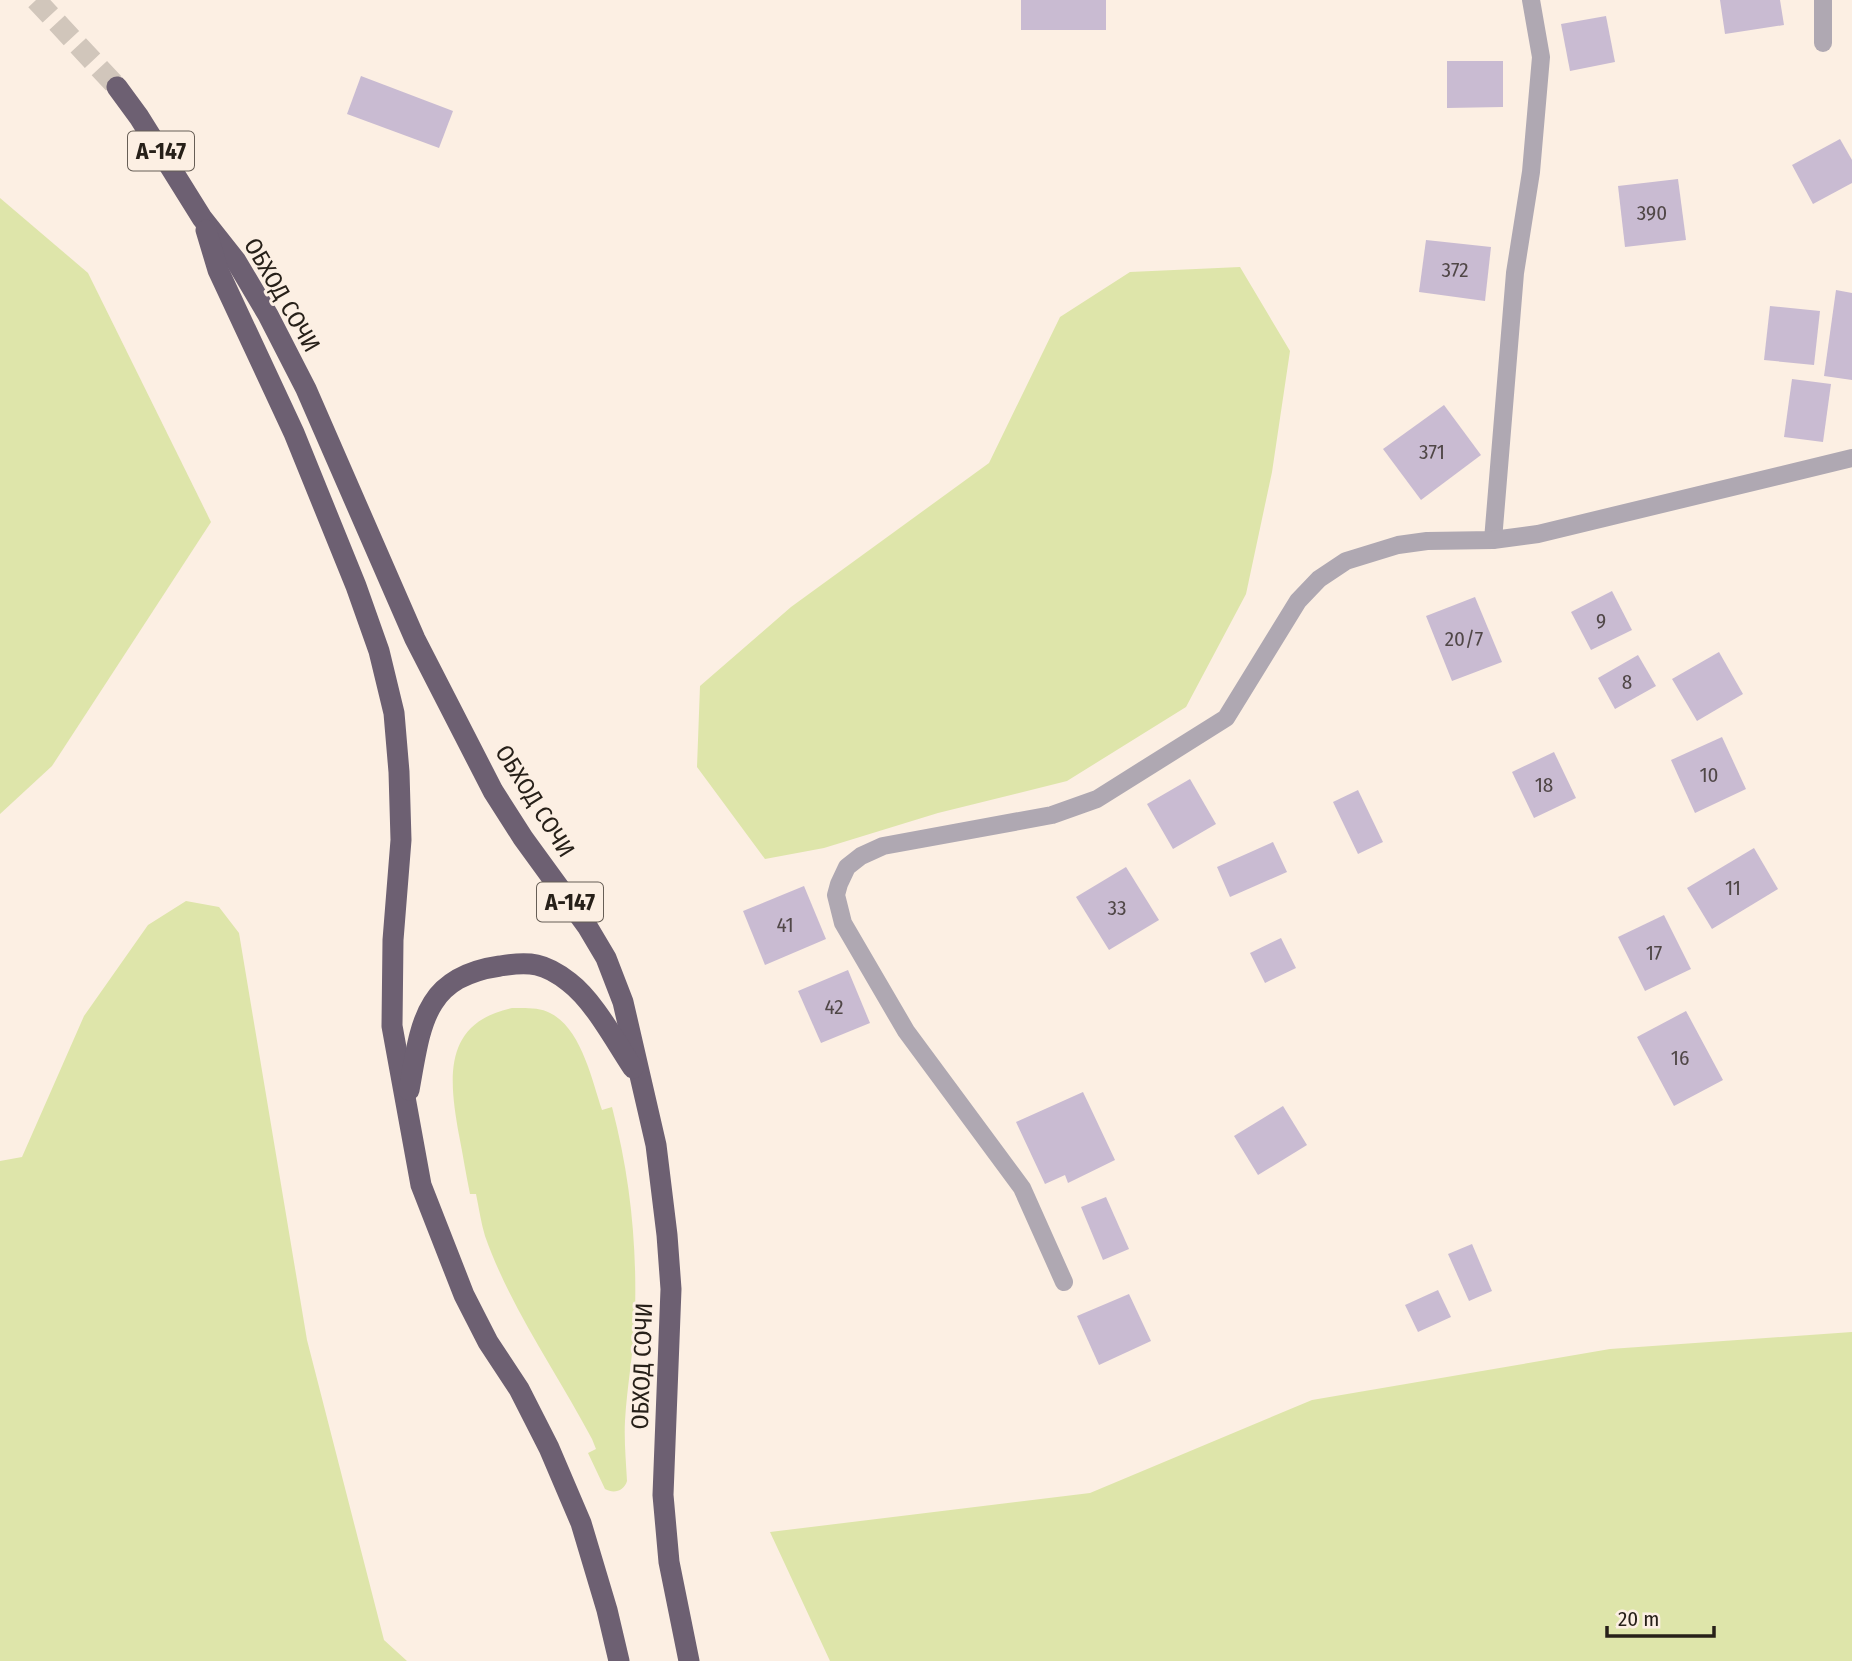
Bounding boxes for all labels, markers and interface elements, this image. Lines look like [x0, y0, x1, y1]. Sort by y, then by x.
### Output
road number: А-147 [128, 132, 194, 170]
house number: 390 [1637, 200, 1667, 226]
street label: ОБХОД СОЧИ [238, 233, 326, 357]
house number: 372 [1442, 257, 1468, 283]
house number: 371 [1419, 439, 1445, 465]
house number: 9 [1596, 608, 1606, 634]
house number: 20/7 [1445, 626, 1483, 652]
house number: 8 [1622, 669, 1632, 695]
street label: ОБХОД СОЧИ [489, 740, 581, 862]
house number: 10 [1699, 762, 1719, 788]
house number: 18 [1535, 772, 1553, 798]
house number: 11 [1725, 875, 1741, 901]
road number: А-147 [537, 882, 603, 922]
house number: 33 [1108, 895, 1126, 921]
house number: 41 [776, 912, 794, 938]
house number: 17 [1646, 940, 1662, 966]
house number: 42 [824, 994, 844, 1020]
house number: 16 [1671, 1045, 1689, 1071]
street label: ОБХОД СОЧИ [626, 1302, 658, 1430]
scale bar [1607, 1594, 1714, 1638]
text: 20 m [1618, 1606, 1659, 1632]

